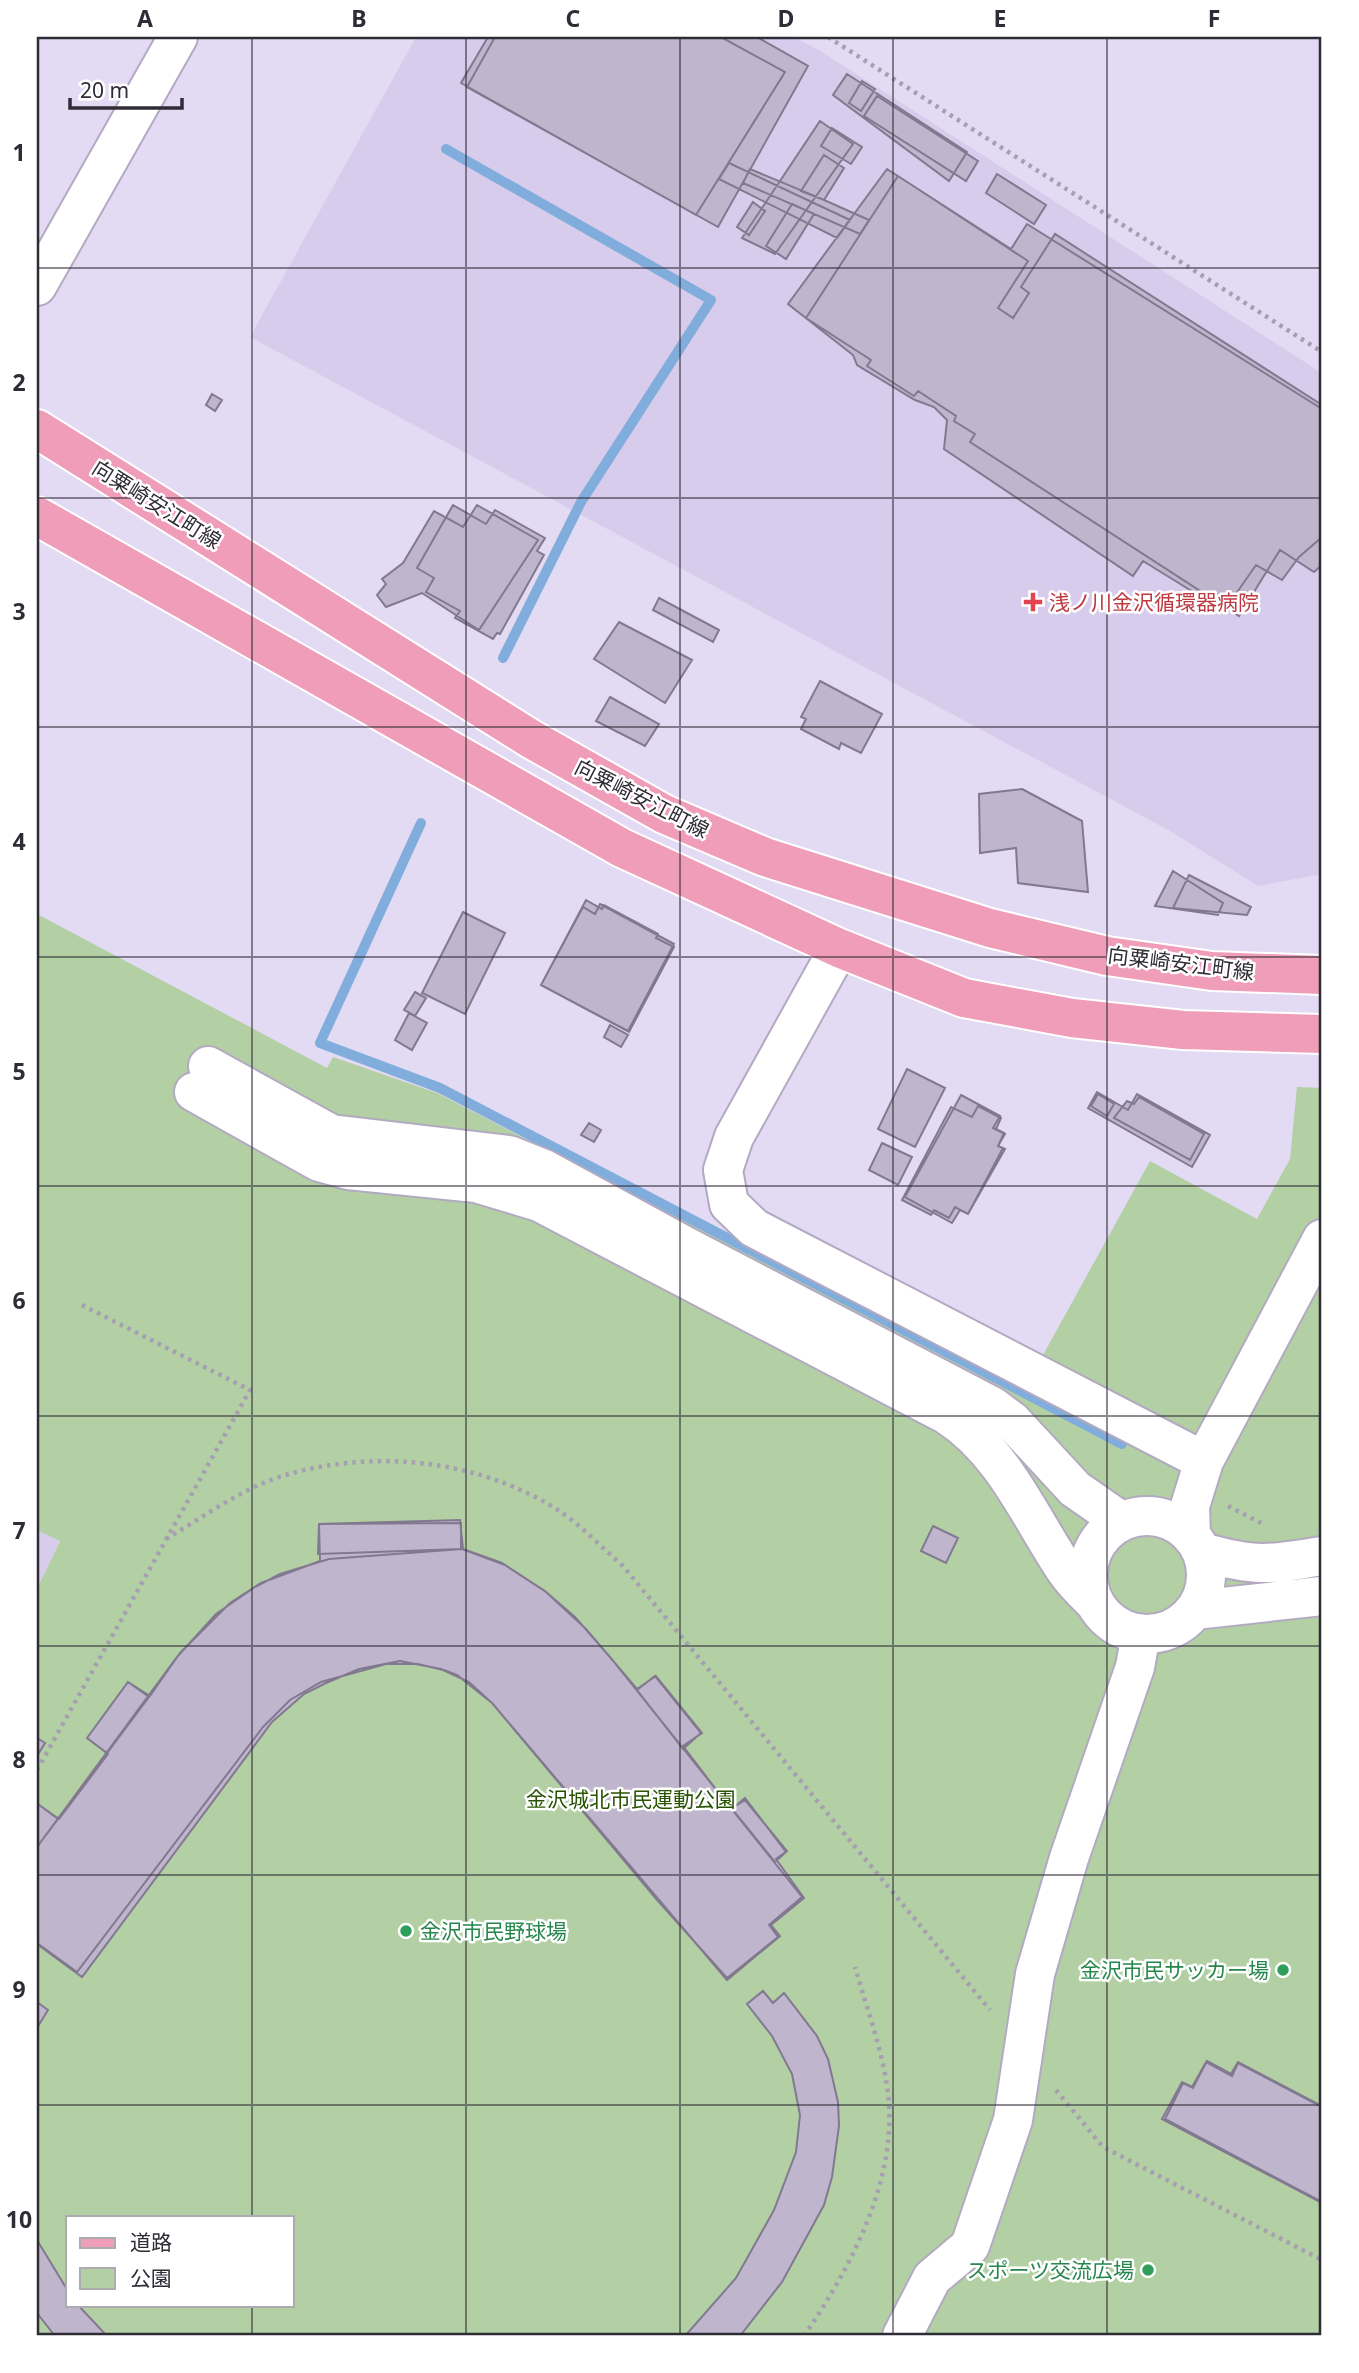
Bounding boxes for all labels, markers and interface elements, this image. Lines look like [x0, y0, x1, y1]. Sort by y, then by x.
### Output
text: A [137, 2, 153, 34]
text: B [351, 2, 367, 34]
text: C [566, 2, 581, 34]
text: D [778, 2, 794, 34]
text: E [994, 2, 1006, 34]
text: F [1208, 2, 1220, 34]
scale bar [70, 66, 182, 110]
text: 20 m [80, 76, 129, 104]
text: 1 [12, 136, 26, 168]
text: 2 [12, 366, 26, 398]
street label: 向粟崎安江町線 [87, 453, 227, 555]
place label: 浅ノ川金沢循環器病院 [1049, 588, 1259, 616]
marker: 浅ノ川金沢循環器病院 [1023, 592, 1043, 612]
text: 3 [12, 595, 26, 627]
street label: 向粟崎安江町線 [570, 752, 714, 844]
text: 4 [12, 825, 26, 857]
street label: 向粟崎安江町線 [1106, 940, 1256, 986]
text: 5 [12, 1055, 26, 1087]
text: 6 [12, 1284, 26, 1316]
text: 7 [12, 1514, 26, 1546]
text: 8 [12, 1743, 26, 1775]
park label: 金沢城北市民運動公園 [526, 1785, 736, 1813]
place label: 金沢市民野球場 [420, 1917, 567, 1945]
marker: 金沢市民野球場 [398, 1923, 414, 1939]
place label: 金沢市民サッカー場 [1080, 1956, 1269, 1984]
marker: 金沢市民サッカー場 [1275, 1962, 1291, 1978]
text: 9 [12, 1973, 26, 2005]
text: 10 [6, 2203, 32, 2235]
legend [66, 2216, 294, 2306]
text: 道路 [130, 2228, 172, 2256]
place label: スポーツ交流広場 [966, 2256, 1134, 2284]
marker: スポーツ交流広場 [1140, 2262, 1156, 2278]
text: 公園 [130, 2264, 172, 2292]

